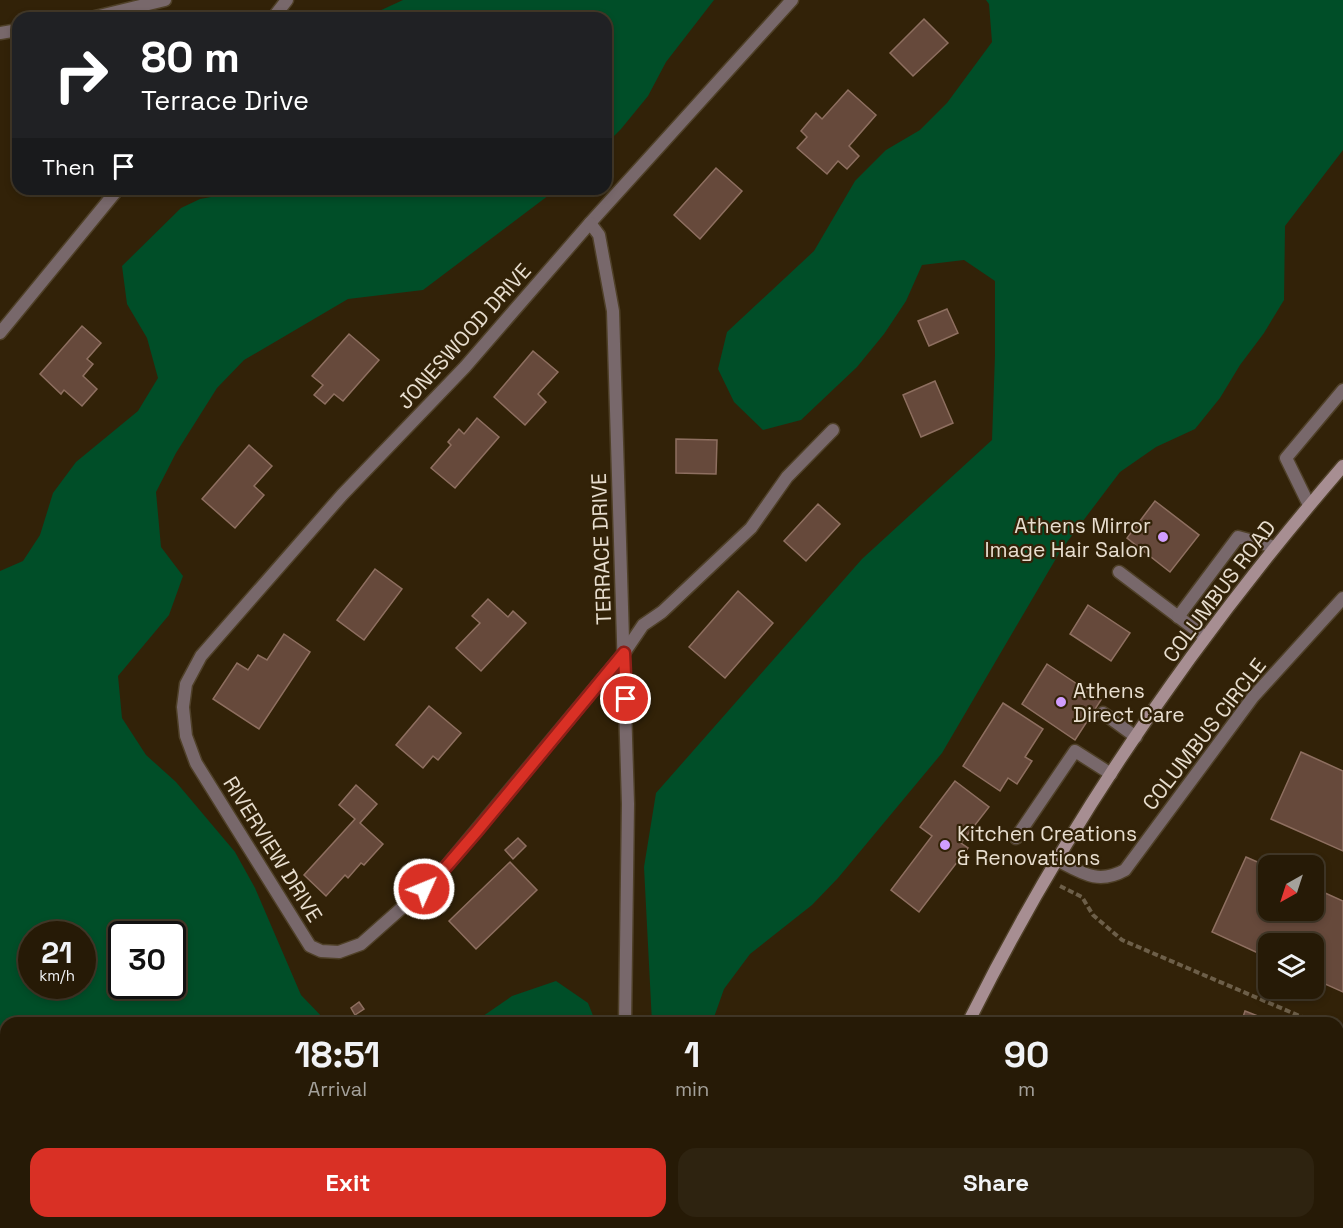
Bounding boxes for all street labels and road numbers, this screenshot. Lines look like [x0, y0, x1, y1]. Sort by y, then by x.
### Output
street label: JONESWOOD DRIVE [391, 257, 537, 415]
street label: TERRACE DRIVE [585, 473, 617, 625]
street label: COLUMBUS ROAD [1157, 514, 1281, 668]
street label: COLUMBUS CIRCLE [1136, 653, 1272, 815]
street label: RIVERVIEW DRIVE [217, 771, 329, 927]

